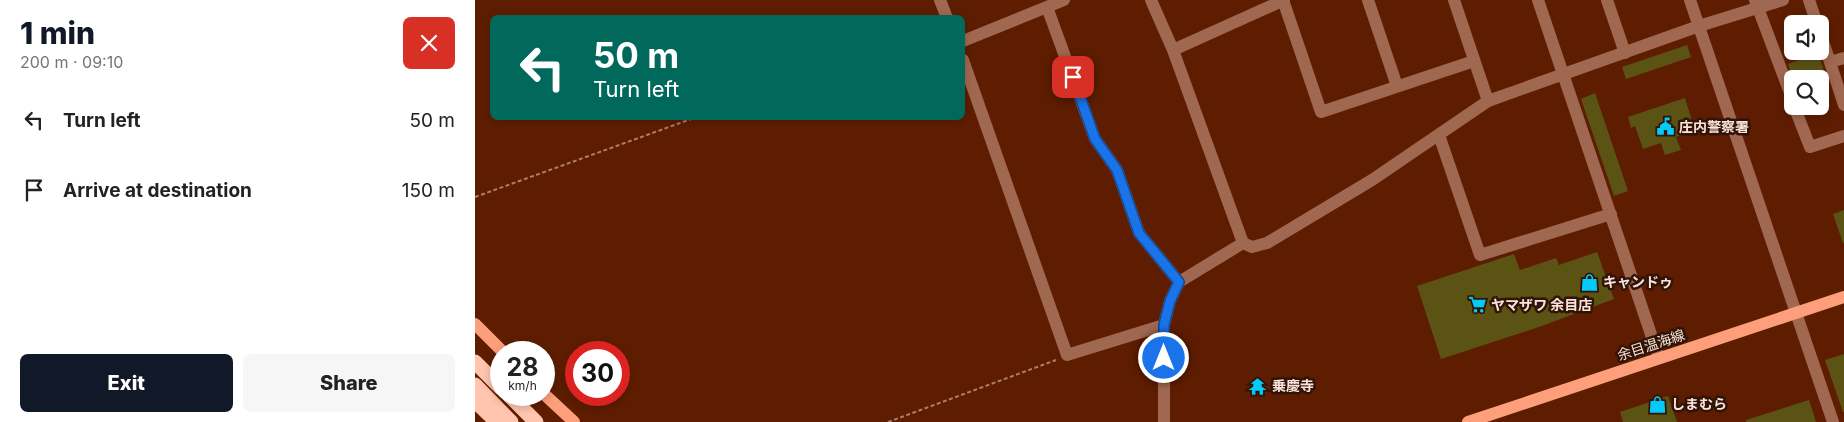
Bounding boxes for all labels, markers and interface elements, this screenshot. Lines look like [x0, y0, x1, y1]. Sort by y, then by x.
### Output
text: 1 min [20, 15, 95, 51]
map controls [1784, 15, 1829, 115]
button: sound [1784, 15, 1829, 60]
button: close [403, 17, 455, 69]
text: 50 m [593, 34, 679, 76]
icon: left [510, 35, 575, 100]
text: 200 m · 09:10 [20, 52, 123, 72]
pin [1052, 56, 1094, 98]
icon: arrive [1059, 63, 1087, 91]
button: search [1784, 70, 1829, 115]
text: Turn left [593, 76, 679, 102]
icon: left [20, 106, 48, 134]
text: Turn left [63, 109, 141, 132]
text: 50 m [409, 109, 455, 132]
public building icon: 庄内警察署 [1655, 117, 1675, 137]
place label: 庄内警察署 [1679, 118, 1749, 135]
icon: arrive [20, 176, 48, 204]
text: Arrive at destination [63, 179, 252, 202]
text: 150 m [402, 179, 455, 202]
shop icon: キャンドゥ [1579, 272, 1599, 292]
place label: キャンドゥ [1603, 273, 1673, 290]
supermarket icon: ヤマザワ 余目店 [1467, 295, 1487, 315]
place label: ヤマザワ 余目店 [1491, 296, 1592, 313]
street label: 余目温海線 [1615, 326, 1687, 363]
position arrow [1137, 331, 1189, 383]
speed limit sign: 30 [565, 341, 630, 406]
text: 28 [506, 352, 539, 382]
button: Exit [20, 354, 233, 412]
button: Share [243, 354, 455, 412]
temple icon: 乗慶寺 [1248, 376, 1268, 396]
place label: 乗慶寺 [1272, 377, 1314, 394]
text: km/h [508, 378, 537, 393]
shop icon: しまむら [1647, 394, 1667, 414]
place label: しまむら [1671, 395, 1727, 412]

